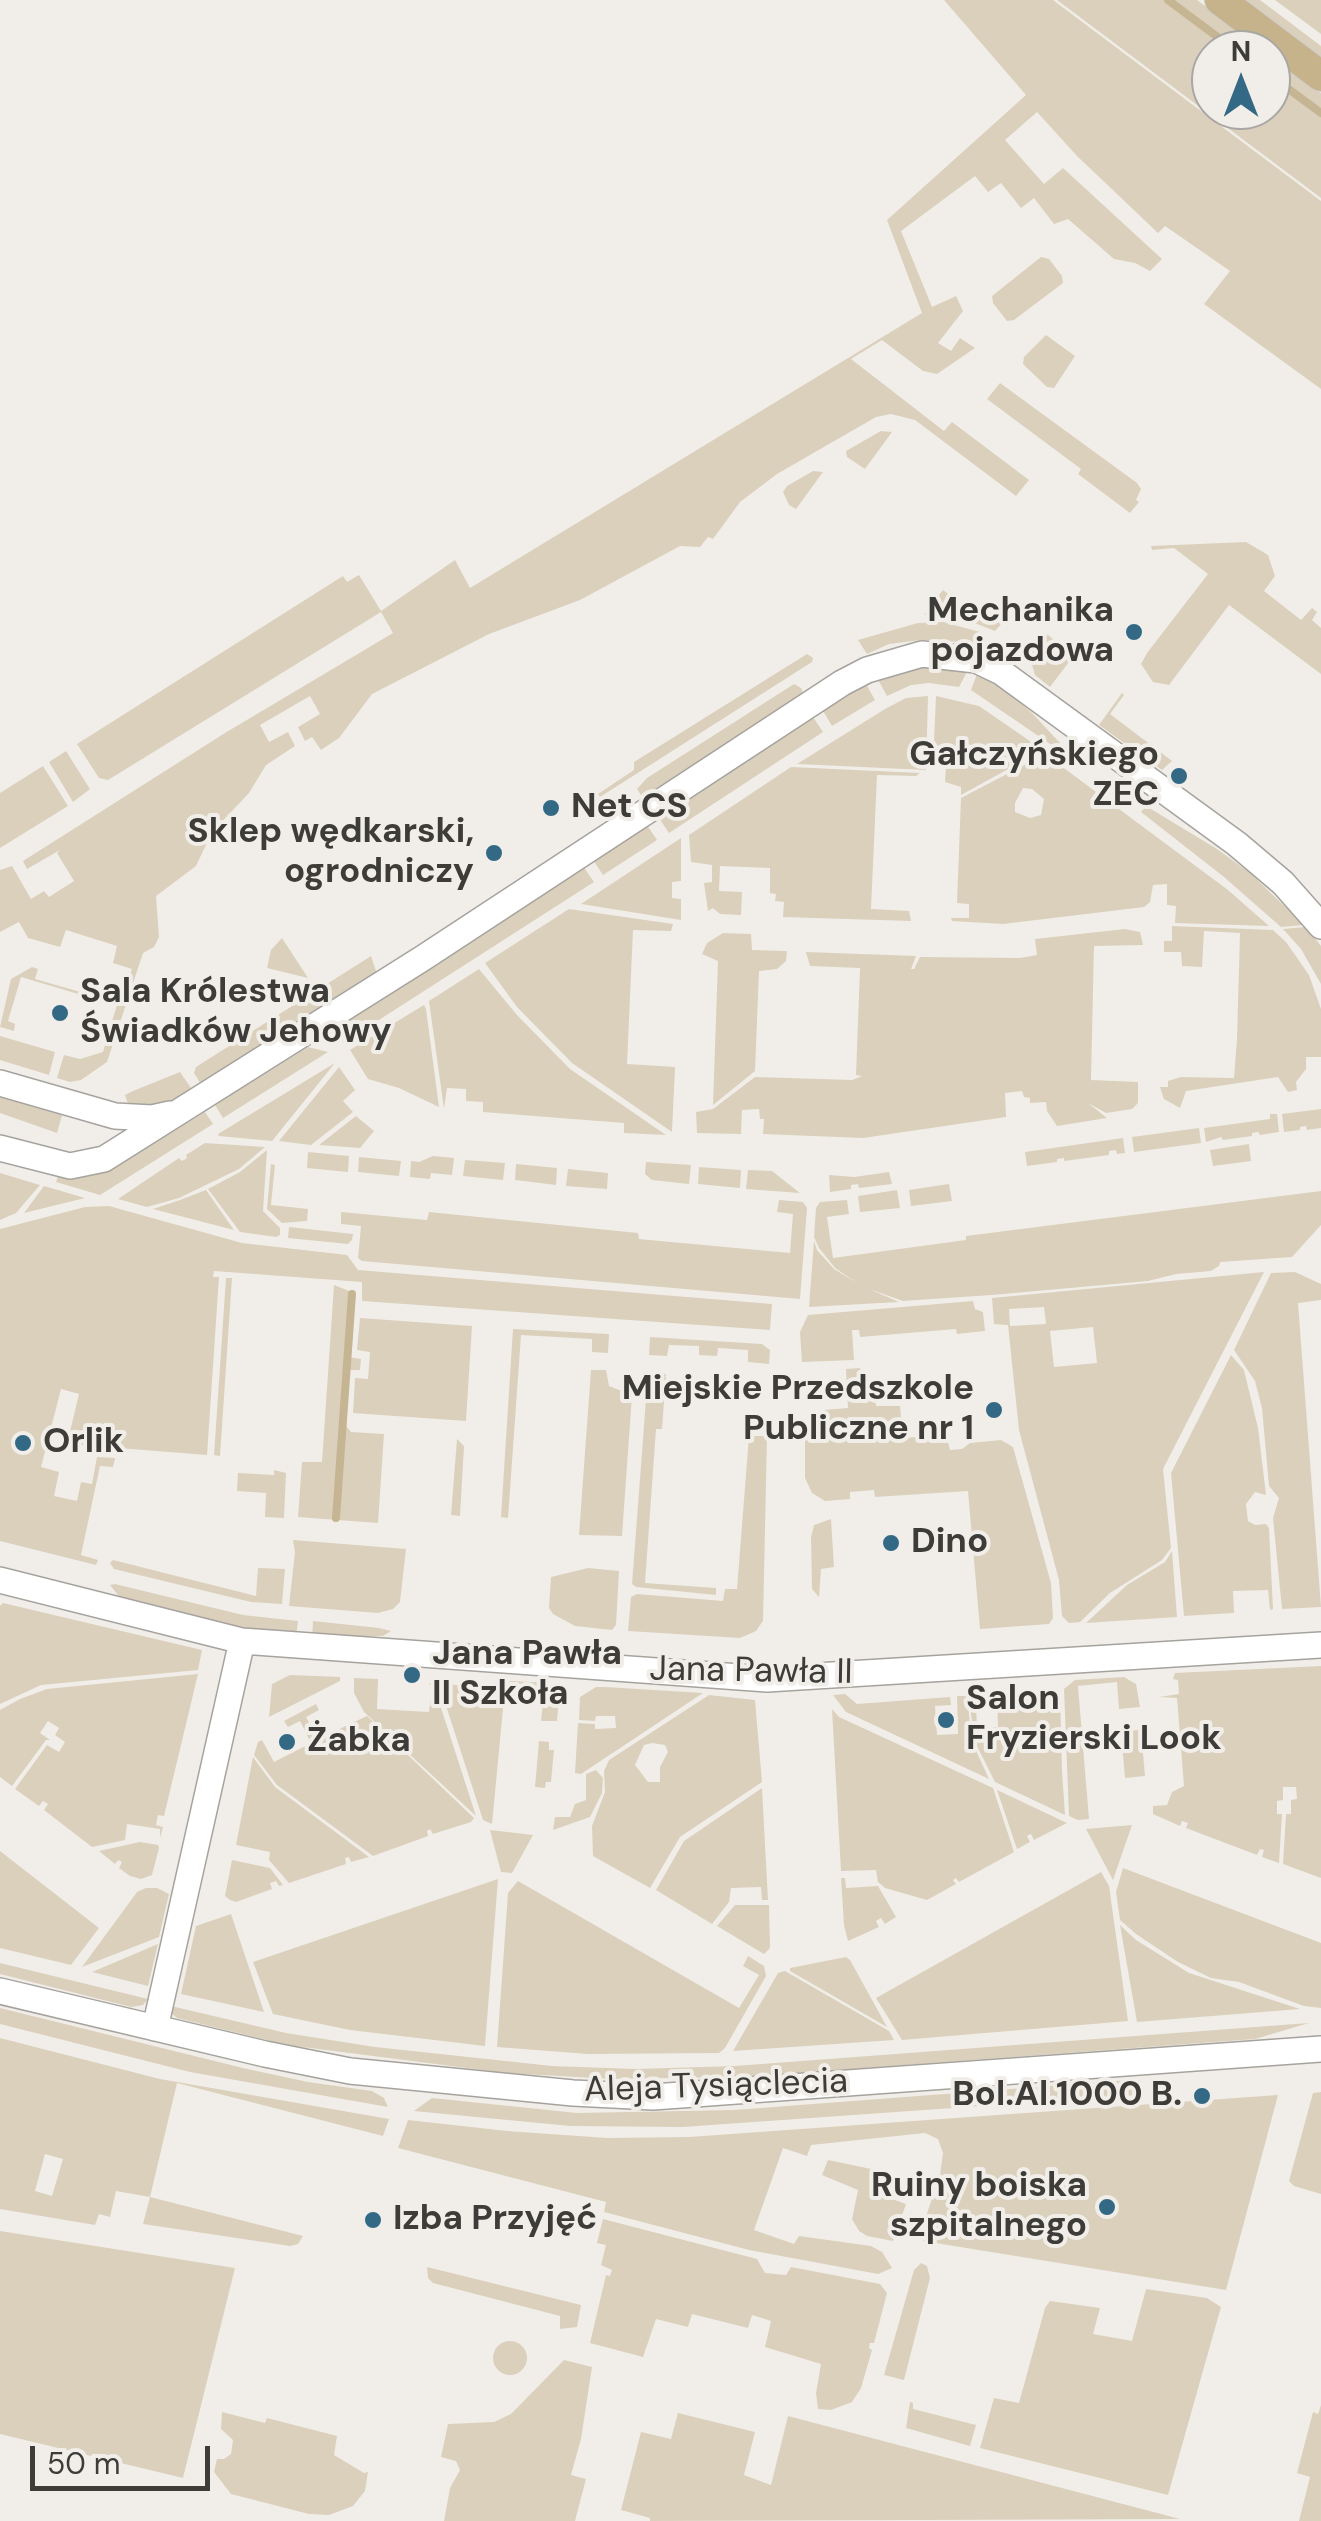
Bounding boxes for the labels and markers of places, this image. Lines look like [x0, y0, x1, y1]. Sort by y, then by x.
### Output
place label: Mechanika pojazdowa [927, 591, 1114, 673]
marker: Mechanika pojazdowa [1123, 621, 1145, 643]
place label: Gałczyńskiego ZEC [909, 735, 1159, 817]
marker: Gałczyńskiego ZEC [1168, 765, 1190, 787]
place label: Net CS [571, 787, 688, 829]
marker: Net CS [540, 797, 562, 819]
place label: Sklep wędkarski, ogrodniczy [188, 812, 474, 894]
marker: Sklep wędkarski, ogrodniczy [483, 842, 505, 864]
place label: Sala Królestwa Świadków Jehowy [80, 972, 392, 1054]
marker: Sala Królestwa Świadków Jehowy [49, 1002, 71, 1024]
place label: Miejskie Przedszkole Publiczne nr 1 [622, 1369, 974, 1451]
marker: Miejskie Przedszkole Publiczne nr 1 [983, 1399, 1005, 1421]
place label: Orlik [43, 1422, 124, 1464]
marker: Orlik [12, 1432, 34, 1454]
place label: Dino [911, 1522, 988, 1564]
marker: Dino [880, 1532, 902, 1554]
place label: Jana Pawła II Szkoła [432, 1634, 622, 1716]
marker: Jana Pawła II Szkoła [401, 1664, 423, 1686]
place label: Salon Fryzierski Look [966, 1679, 1221, 1761]
marker: Salon Fryzierski Look [935, 1709, 957, 1731]
place label: Żabka [307, 1721, 411, 1763]
marker: Żabka [276, 1731, 298, 1753]
place label: Bol.Al.1000 B. [952, 2075, 1182, 2117]
marker: Bol.Al.1000 B. [1191, 2085, 1213, 2107]
place label: Ruiny boiska szpitalnego [871, 2166, 1087, 2248]
marker: Ruiny boiska szpitalnego [1096, 2196, 1118, 2218]
place label: Izba Przyjęć [393, 2199, 597, 2241]
marker: Izba Przyjęć [362, 2209, 384, 2231]

